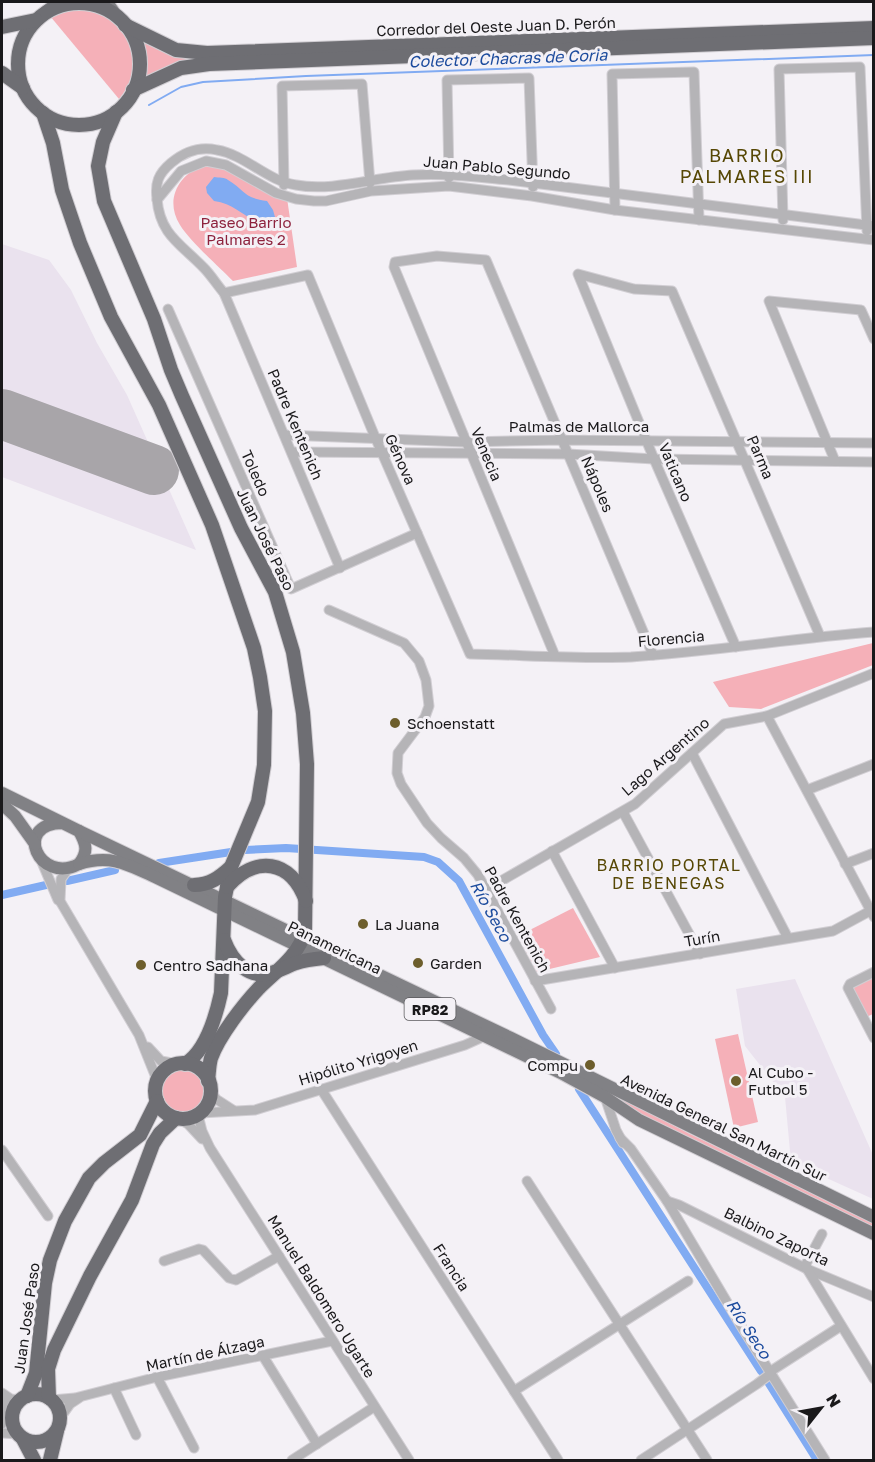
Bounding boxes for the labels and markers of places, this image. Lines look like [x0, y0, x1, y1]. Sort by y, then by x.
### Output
place label: Schoenstatt [407, 714, 495, 732]
marker: Schoenstatt [388, 716, 402, 730]
place label: La Juana [375, 915, 440, 933]
marker: La Juana [356, 917, 370, 931]
place label: Garden [430, 954, 482, 972]
place label: Centro Sadhana [153, 956, 268, 974]
marker: Garden [411, 956, 425, 970]
marker: Centro Sadhana [134, 958, 148, 972]
place label: Compu [527, 1056, 578, 1074]
marker: Compu [583, 1058, 597, 1072]
place label: Al Cubo - Futbol 5 [748, 1063, 814, 1098]
marker: Al Cubo - Futbol 5 [729, 1074, 743, 1088]

